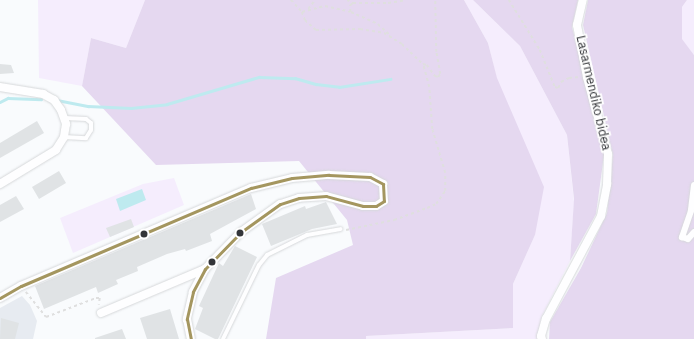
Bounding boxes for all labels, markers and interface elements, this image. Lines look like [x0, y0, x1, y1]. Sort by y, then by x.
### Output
street label: Lasarmendiko bidea [572, 34, 614, 152]
unlabelled marker [235, 228, 245, 238]
unlabelled marker [139, 229, 149, 239]
unlabelled marker [207, 257, 217, 267]

